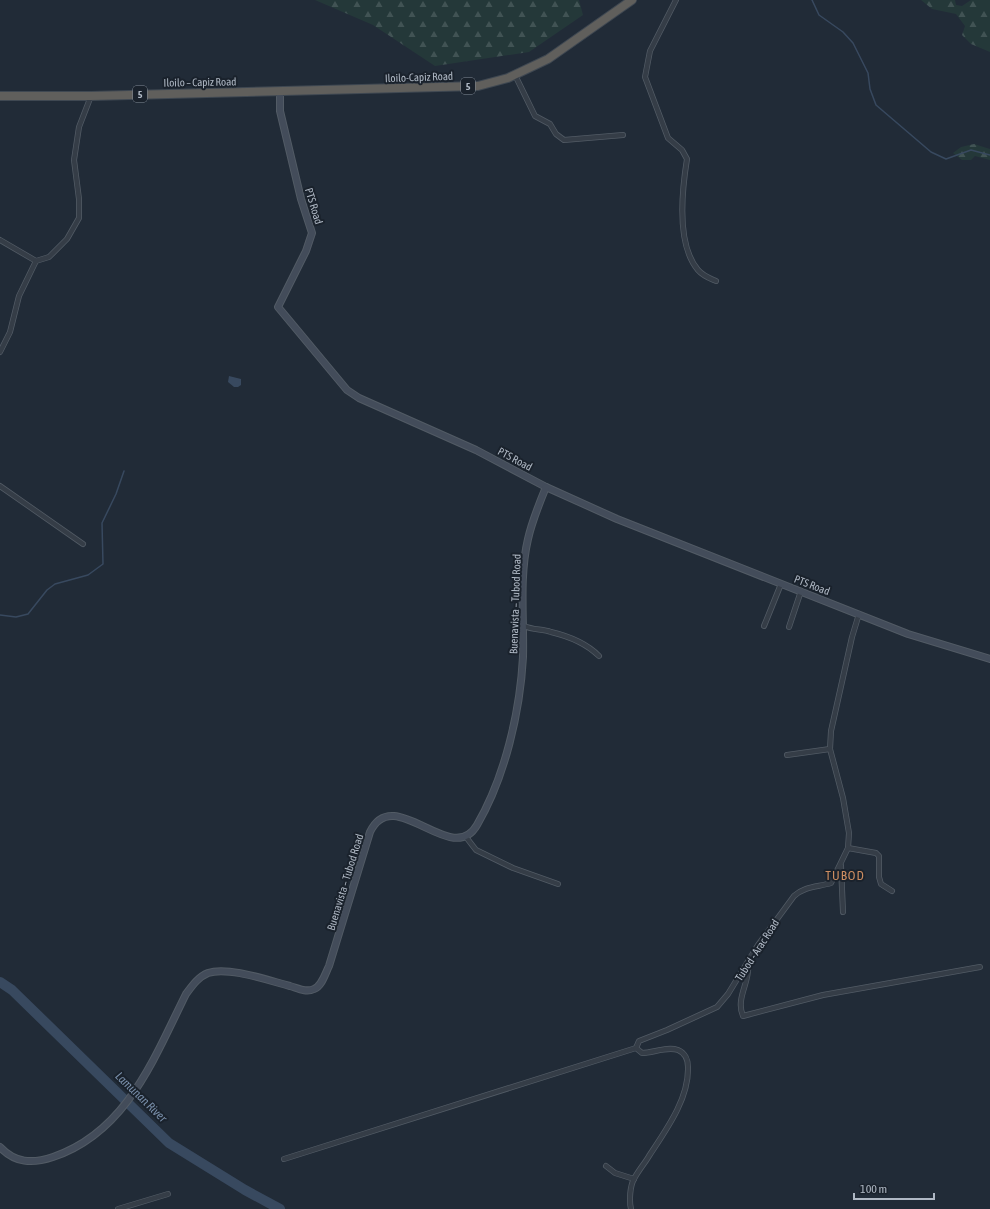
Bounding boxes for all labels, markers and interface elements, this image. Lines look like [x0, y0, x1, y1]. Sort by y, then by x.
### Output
street label: Iloilo-Capiz Road [385, 70, 453, 84]
street label: Iloilo – Capiz Road [163, 75, 237, 89]
road number: 5 [461, 78, 475, 94]
road number: 5 [133, 86, 147, 102]
street label: PTS Road [303, 186, 325, 226]
street label: PTS Road [496, 445, 534, 473]
street label: Buenavista – Tubod Road [507, 554, 523, 654]
street label: PTS Road [792, 573, 832, 597]
street label: Buenavista – Tubod Road [325, 832, 365, 932]
district label: TUBOD [825, 868, 865, 883]
street label: Tubod - Arac Road [733, 917, 781, 983]
water label: Lamunan River [112, 1069, 170, 1125]
scale bar [854, 1175, 934, 1201]
text: 100 m [860, 1182, 887, 1196]

